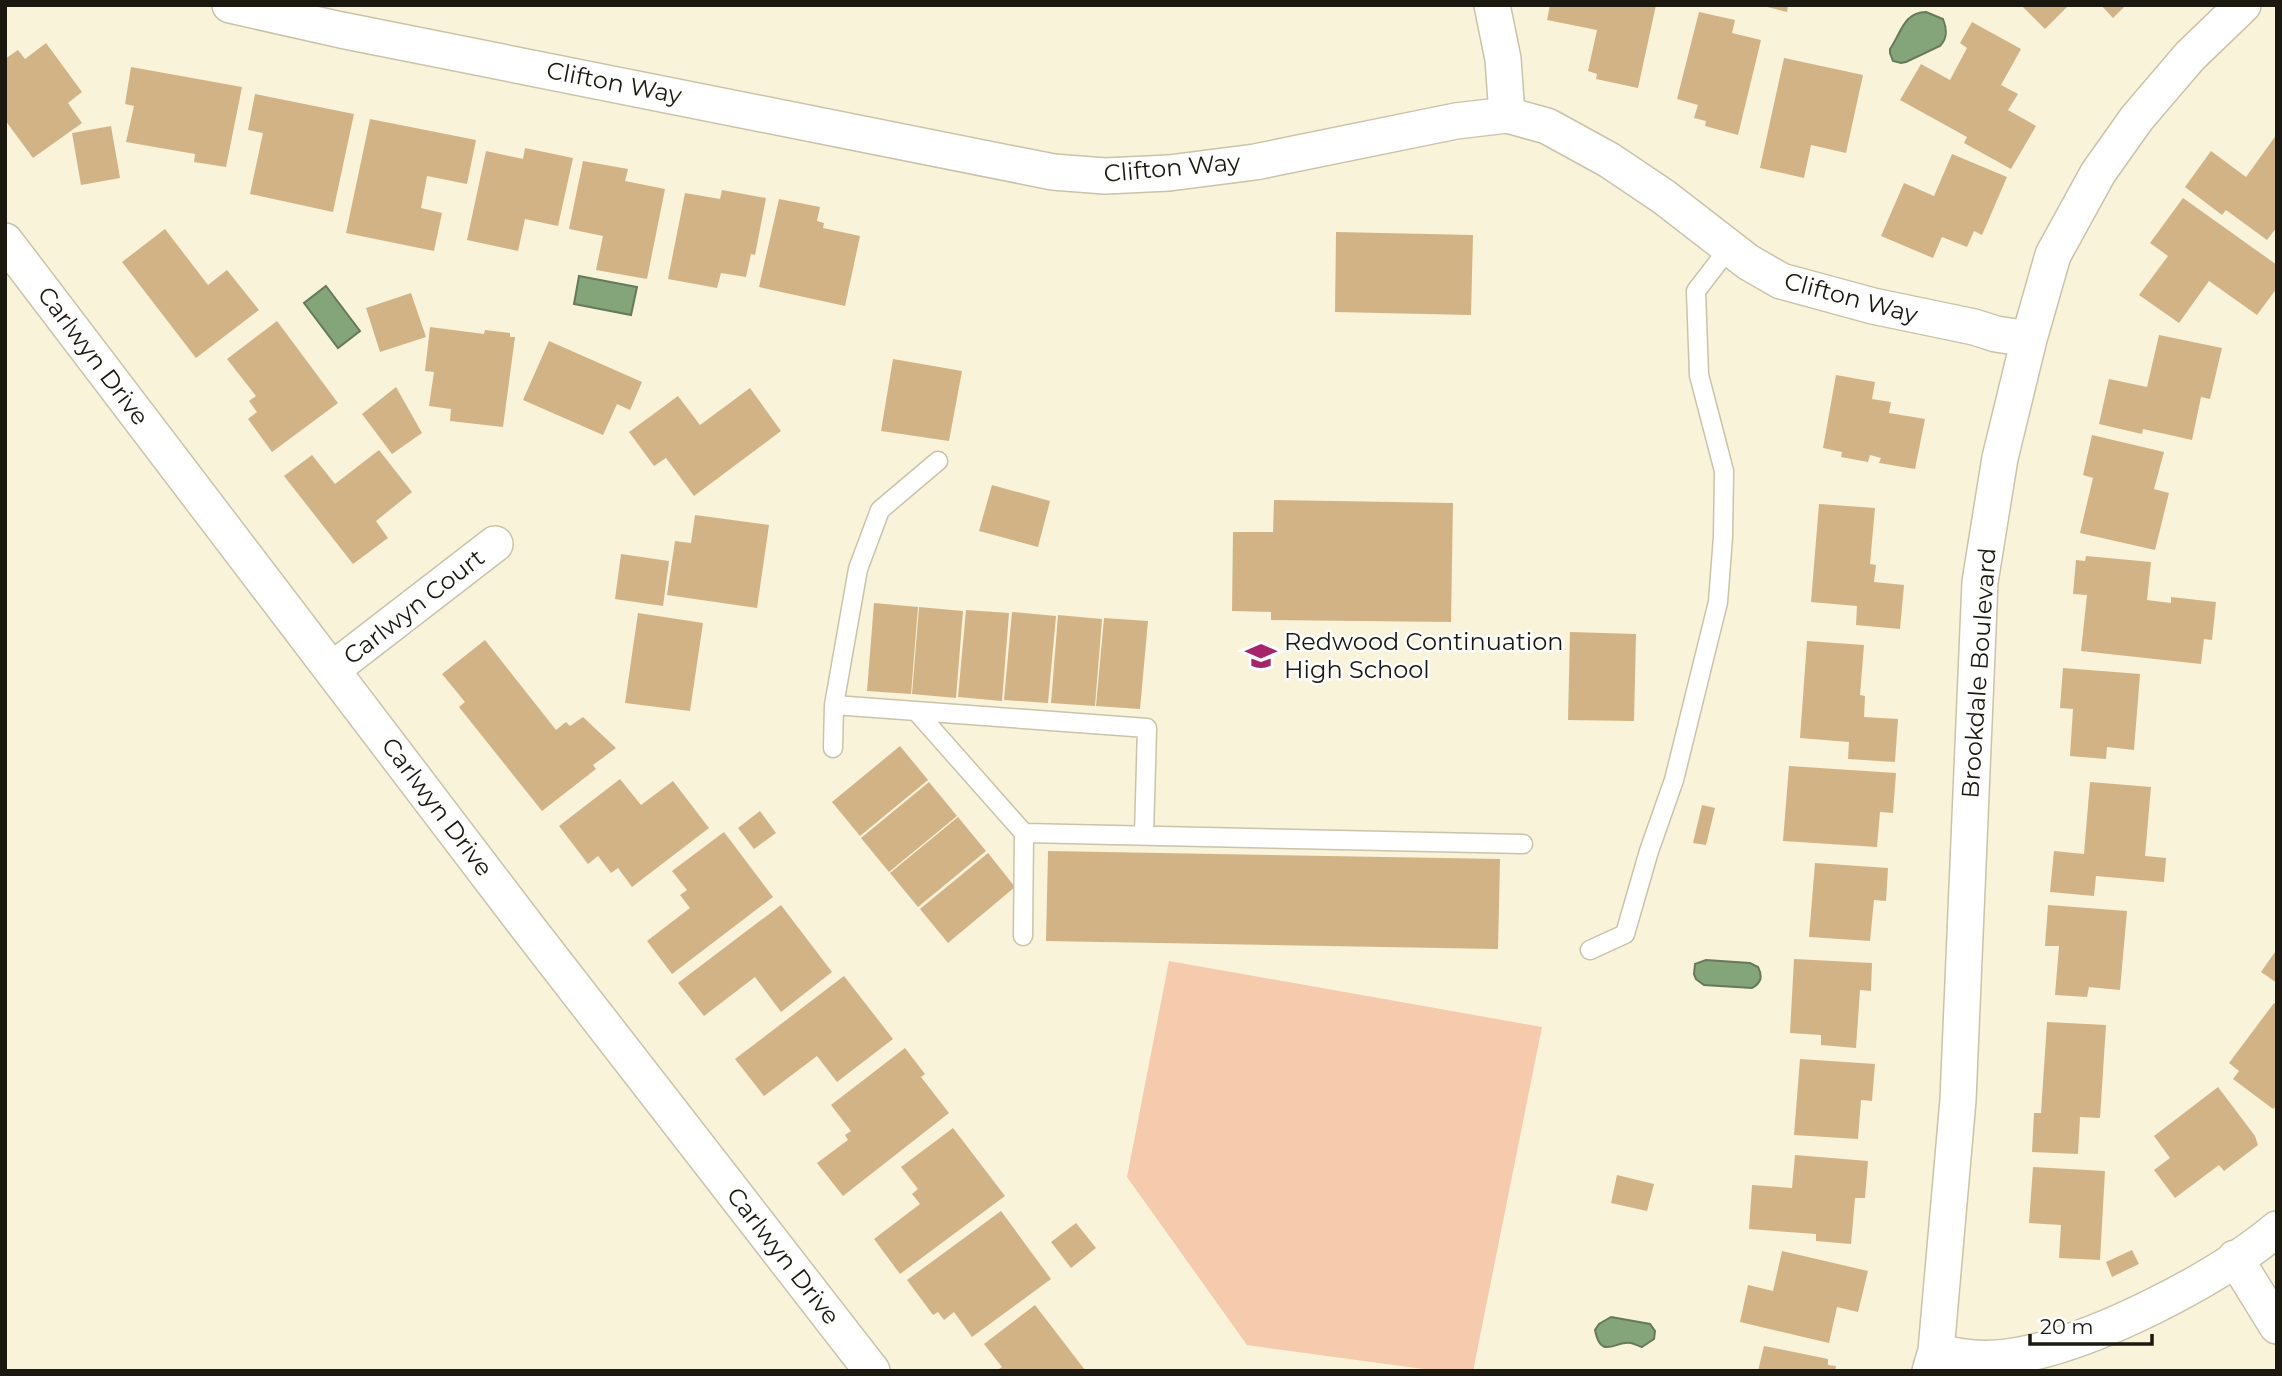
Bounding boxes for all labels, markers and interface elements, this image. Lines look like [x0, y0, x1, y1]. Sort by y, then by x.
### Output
street label: Clifton Way [544, 55, 684, 110]
street label: Clifton Way [1102, 147, 1241, 188]
street label: Clifton Way [1781, 266, 1921, 329]
street label: Carlwyn Drive [32, 281, 155, 431]
street label: Carlwyn Court [337, 542, 490, 671]
street label: Brookdale Boulevard [1955, 547, 2002, 799]
place label: Redwood Continuation High School [1284, 627, 1563, 684]
school or university icon: Redwood Continuation High School [1244, 639, 1278, 673]
street label: Carlwyn Drive [376, 732, 499, 882]
street label: Carlwyn Drive [721, 1181, 846, 1330]
scale bar [2030, 1302, 2152, 1346]
text: 20 m [2040, 1314, 2094, 1339]

